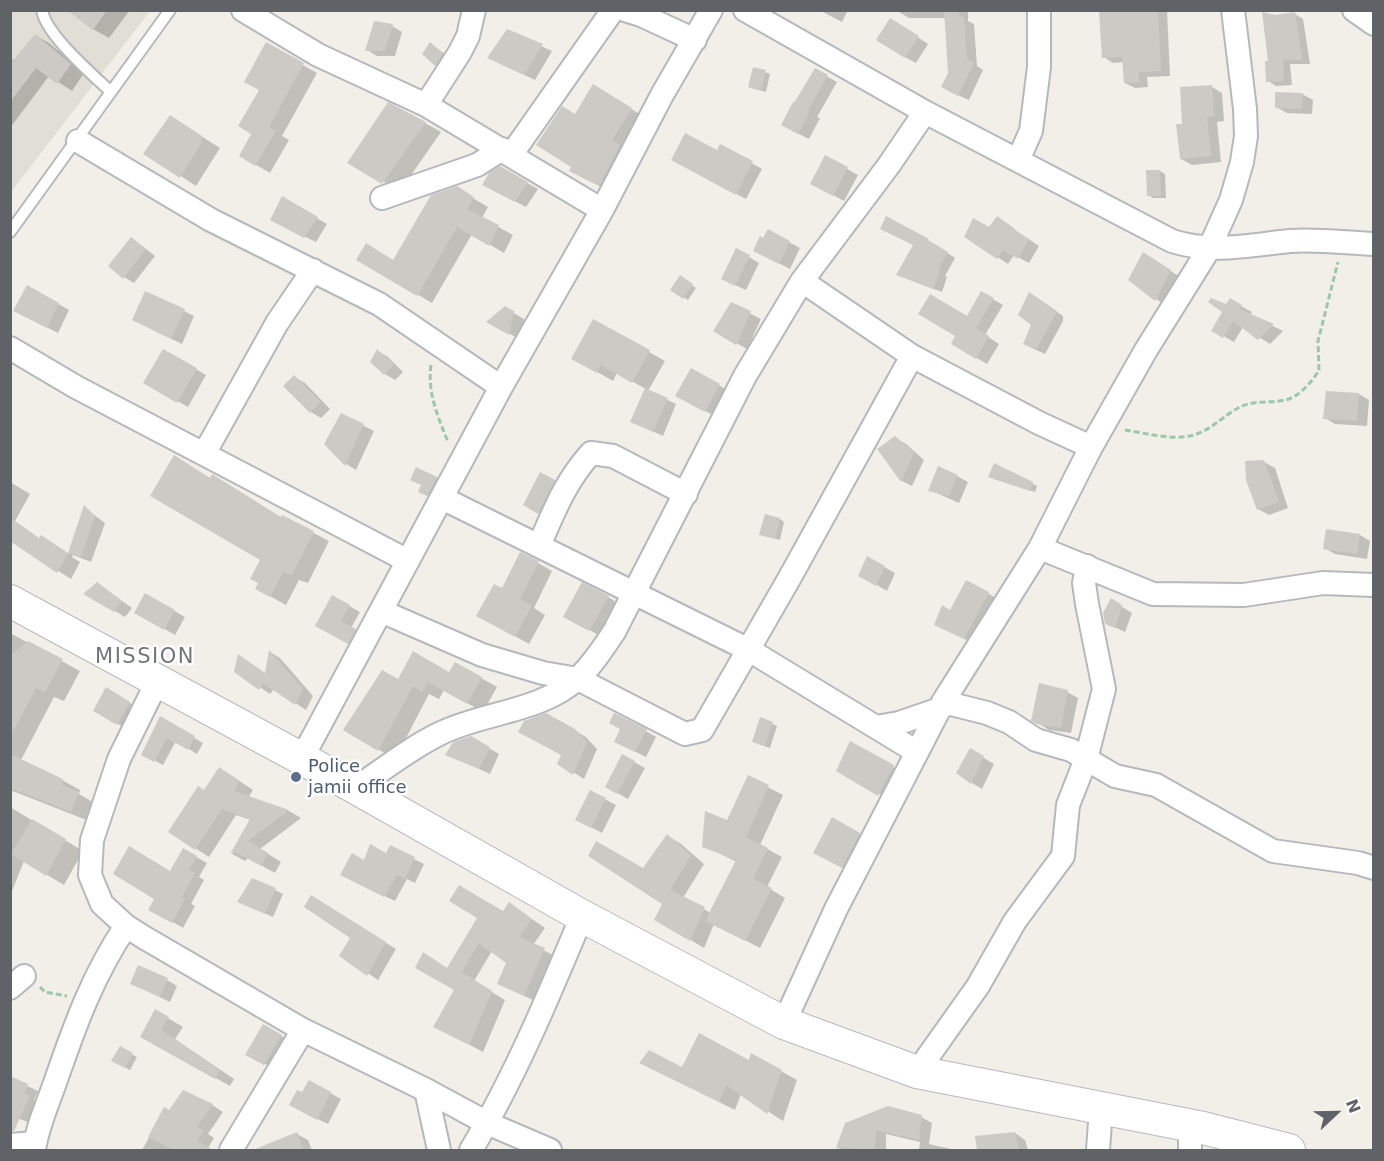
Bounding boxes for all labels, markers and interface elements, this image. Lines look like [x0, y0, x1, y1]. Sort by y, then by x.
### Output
district label: MISSION [95, 645, 195, 671]
place label: Police jamii office [308, 756, 407, 798]
marker: Police jamii office [289, 770, 303, 784]
north arrow [1306, 1083, 1366, 1143]
text: N [1342, 1096, 1364, 1116]

